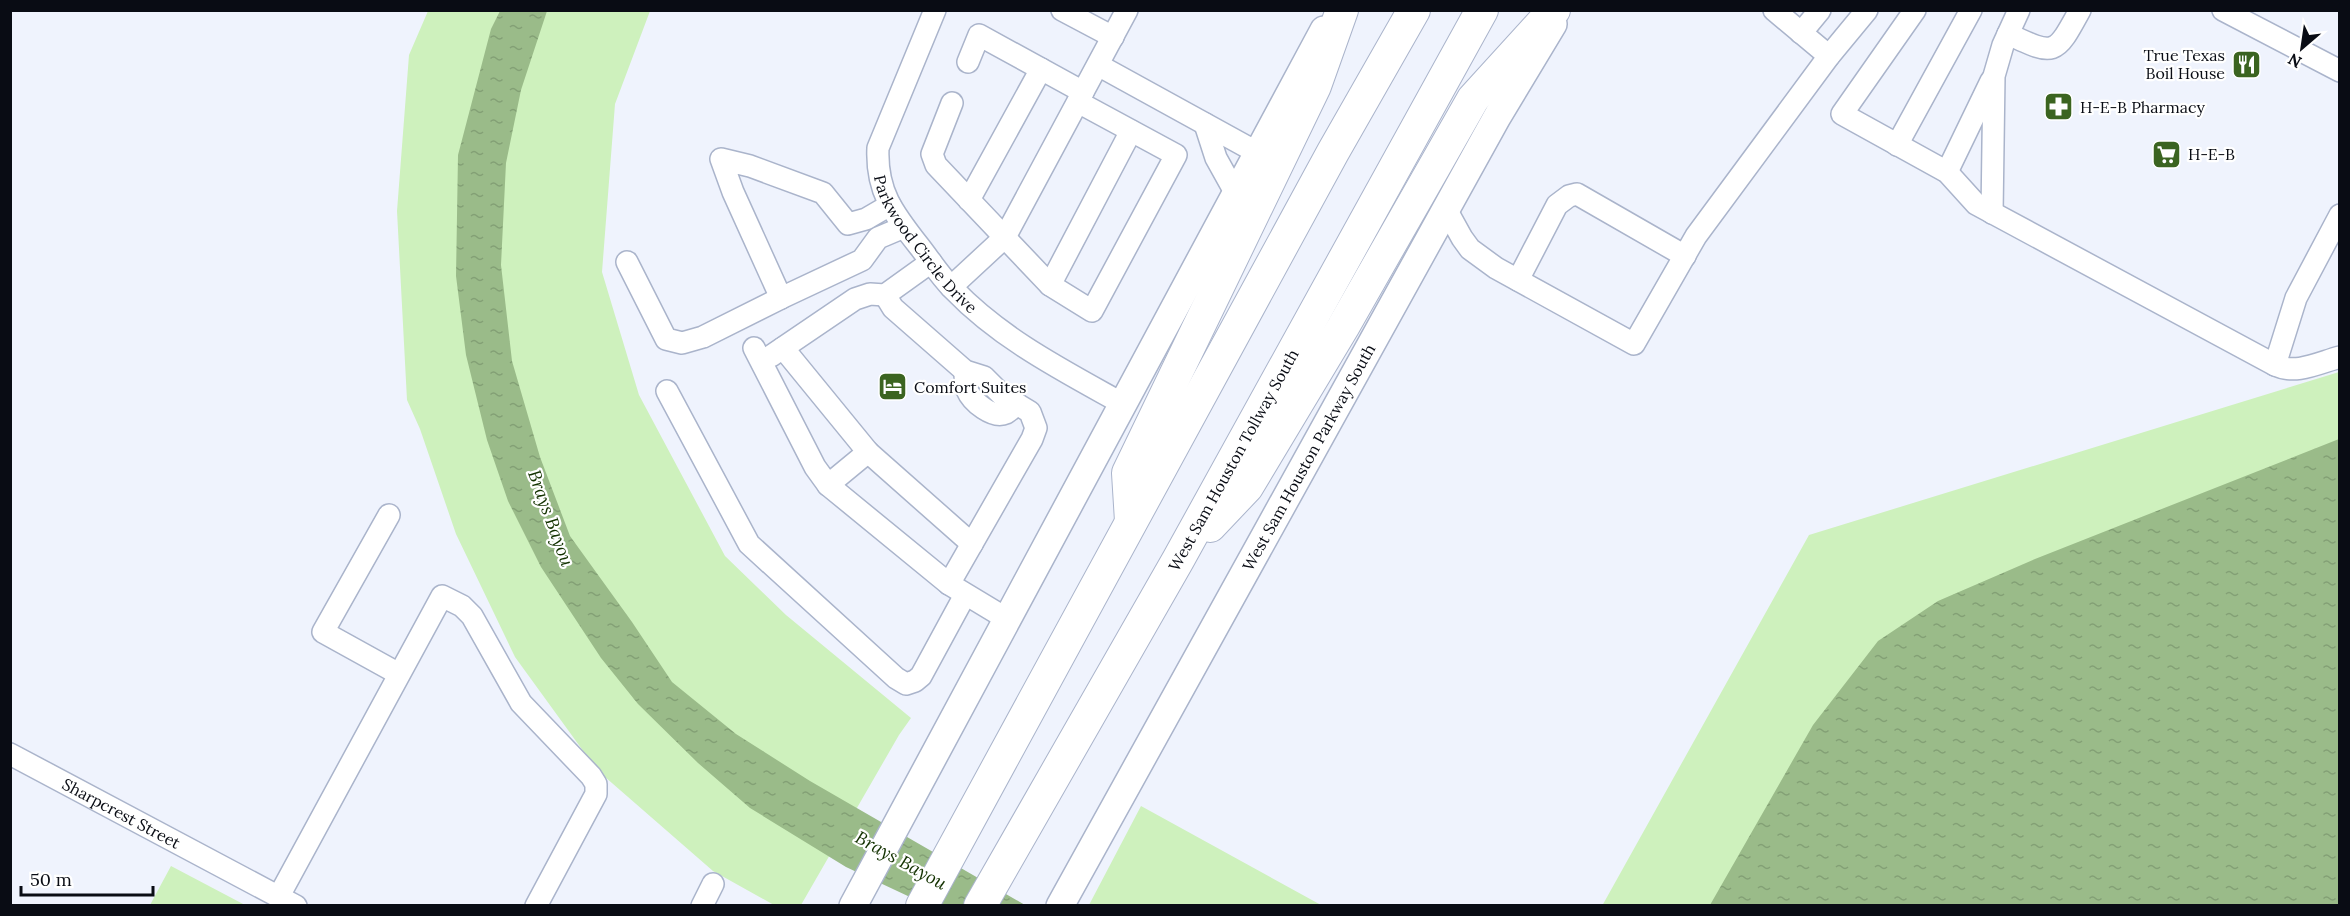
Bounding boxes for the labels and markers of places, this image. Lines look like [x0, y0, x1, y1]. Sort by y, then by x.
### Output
place label: True Texas Boil House [2143, 45, 2225, 83]
restaurant icon: True Texas Boil House [2230, 48, 2262, 80]
pharmacy icon: H-E-B Pharmacy [2043, 91, 2075, 123]
place label: H-E-B Pharmacy [2080, 97, 2206, 117]
supermarket icon: H-E-B [2151, 138, 2183, 170]
place label: H-E-B [2188, 144, 2235, 164]
hotel icon: Comfort Suites [877, 371, 909, 403]
place label: Comfort Suites [914, 377, 1027, 397]

